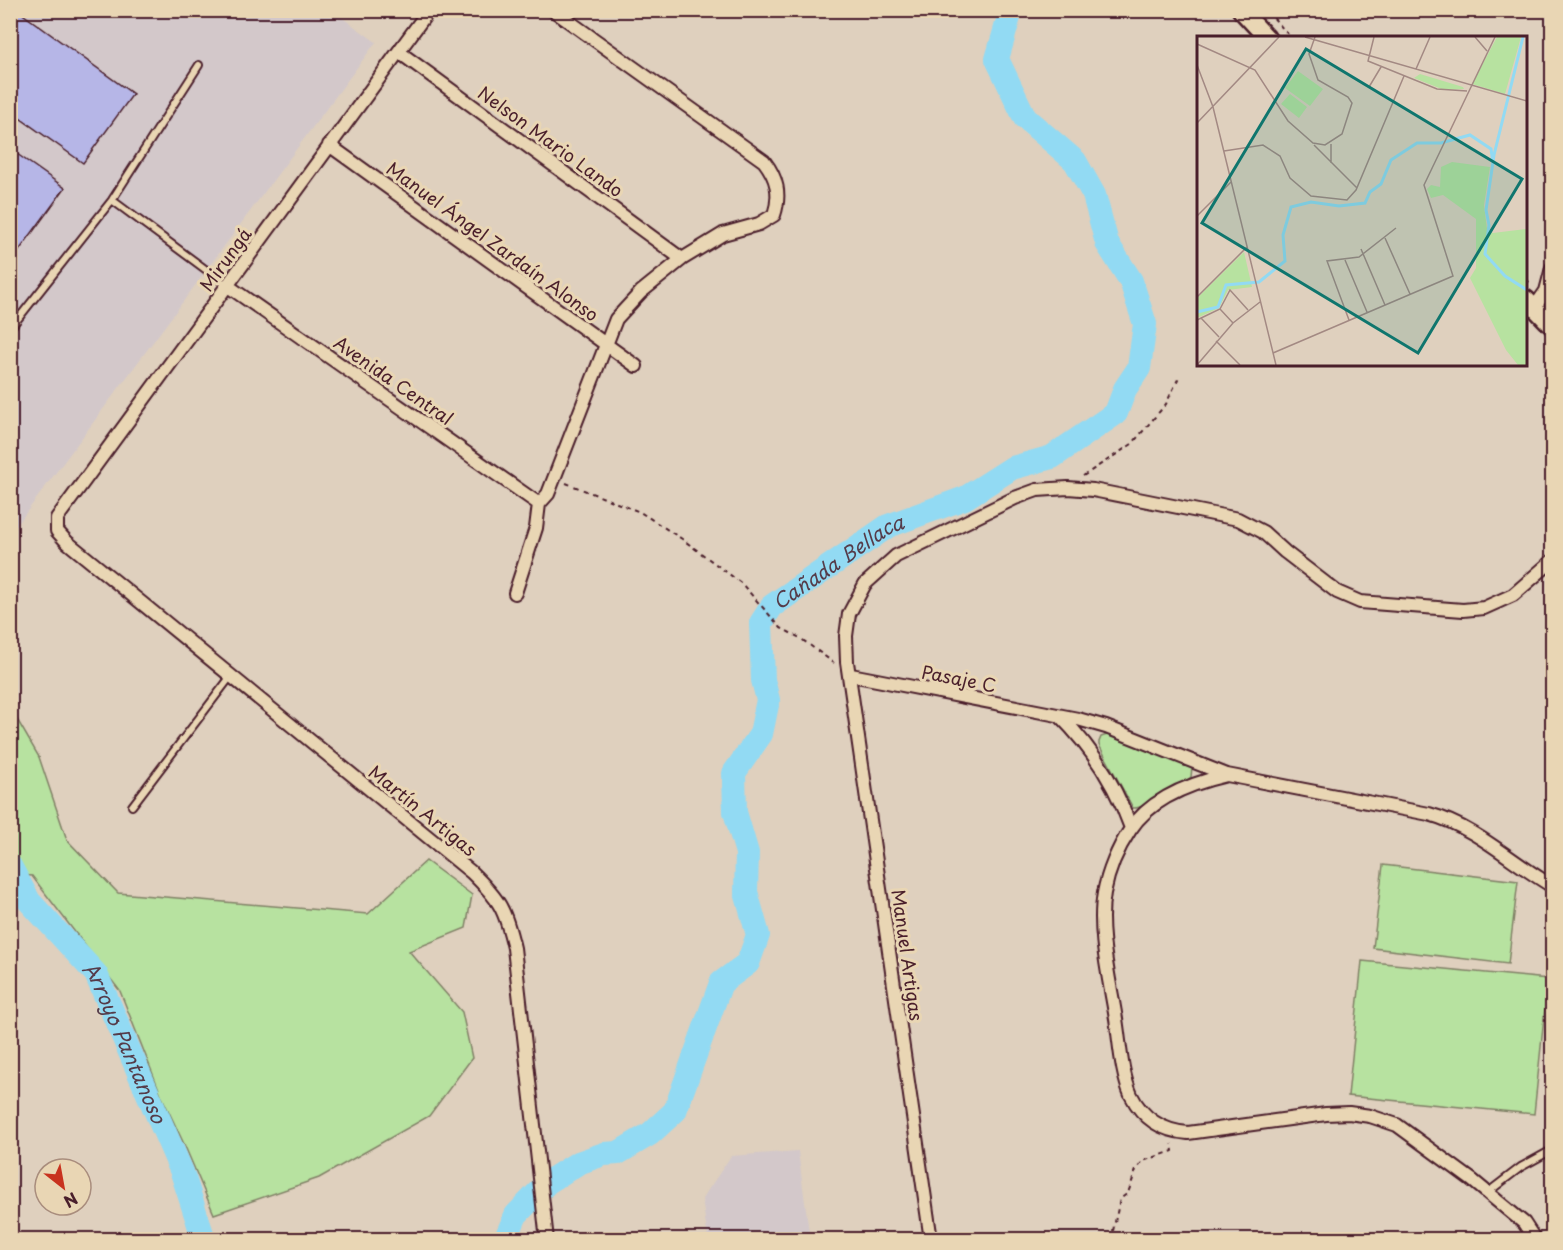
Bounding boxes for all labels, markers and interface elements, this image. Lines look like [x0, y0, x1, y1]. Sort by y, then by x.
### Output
inset map [1197, 36, 1527, 366]
street label: Nelson Mario Lando [473, 79, 629, 203]
street label: Manuel Ángel Zardaín Alonso [381, 155, 605, 327]
street label: Mirungá [193, 221, 258, 296]
street label: Avenida Central [329, 329, 459, 431]
water label: Cañada Bellaca [766, 506, 909, 617]
street label: Pasaje C [919, 658, 999, 698]
street label: Martín Artigas [363, 758, 483, 862]
street label: Manuel Artigas [885, 887, 931, 1023]
water label: Arroyo Pantanoso [76, 954, 175, 1129]
north arrow [33, 1157, 93, 1217]
text: N [60, 1187, 83, 1214]

